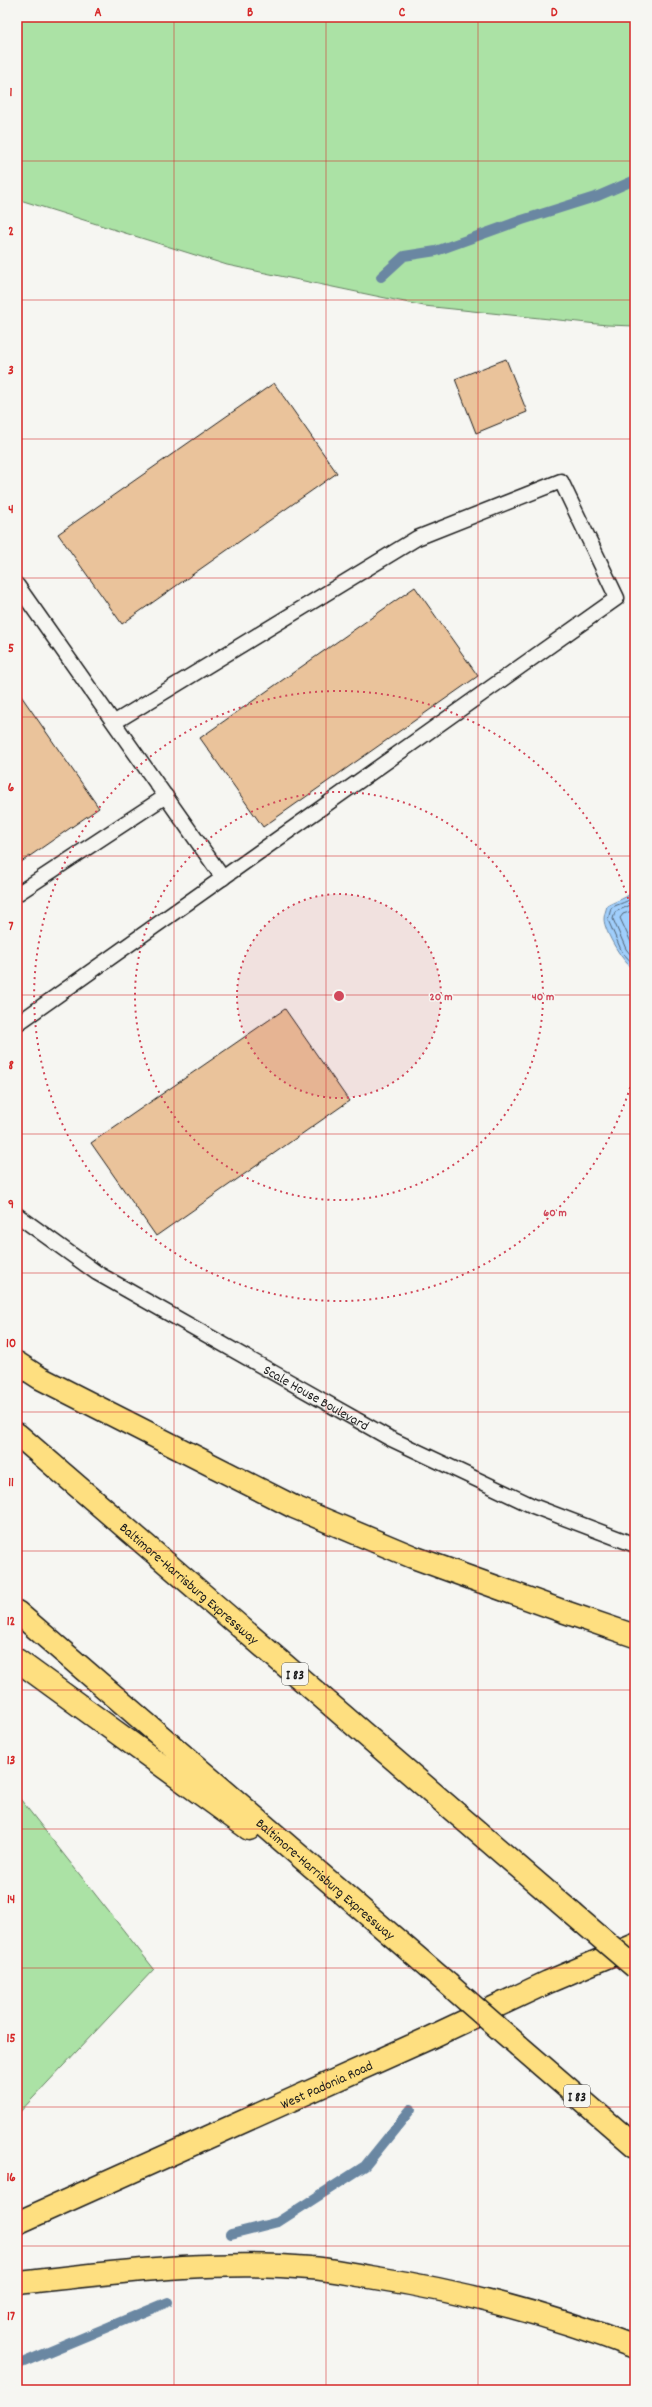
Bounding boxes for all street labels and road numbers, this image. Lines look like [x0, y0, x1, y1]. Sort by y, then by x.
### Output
street label: Scale House Boulevard [259, 1361, 372, 1437]
street label: Baltimore-Harrisburg Expressway [114, 1519, 262, 1650]
road number: I 83 [282, 1663, 308, 1685]
street label: Baltimore-Harrisburg Expressway [251, 1814, 399, 1946]
street label: West Padonia Road [278, 2057, 376, 2115]
road number: I 83 [564, 2085, 590, 2107]

